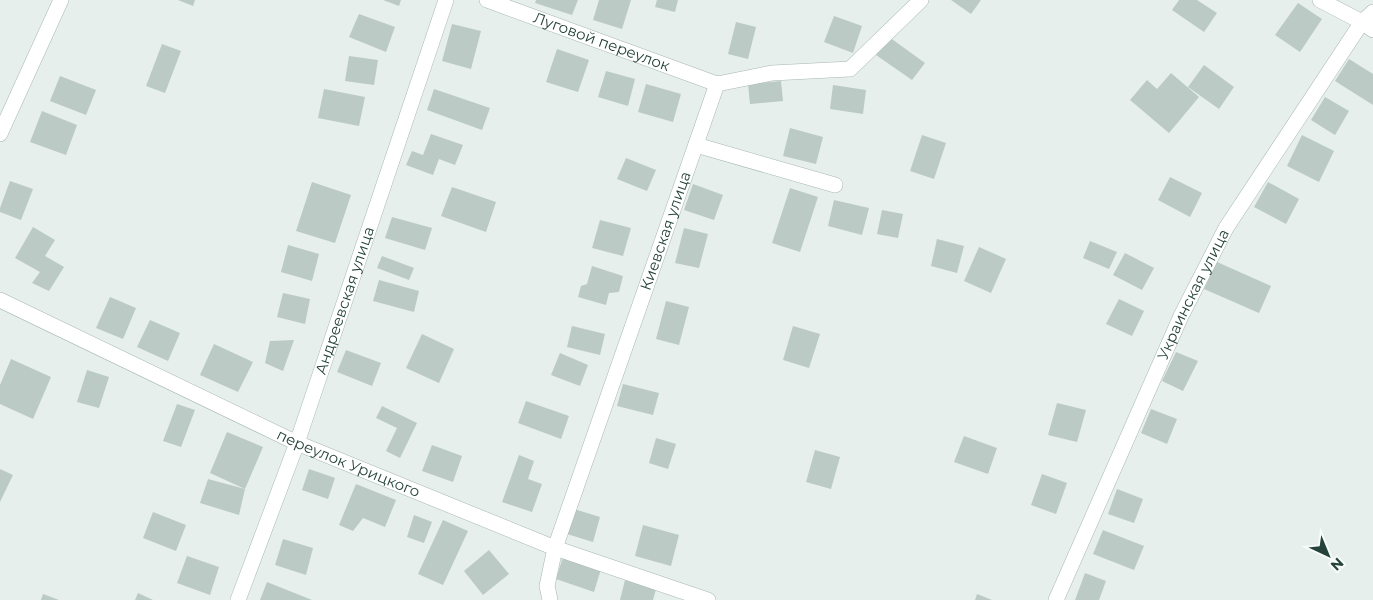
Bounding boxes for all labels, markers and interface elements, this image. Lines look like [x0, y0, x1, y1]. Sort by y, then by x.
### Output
street label: Луговой переулок [531, 8, 673, 75]
street label: Киевская улица [636, 169, 695, 293]
street label: Андреевская улица [311, 224, 378, 377]
street label: Украинская улица [1153, 226, 1233, 363]
street label: переулок Урицкого [274, 425, 423, 501]
north arrow [1303, 530, 1353, 580]
text: N [1327, 554, 1347, 575]

